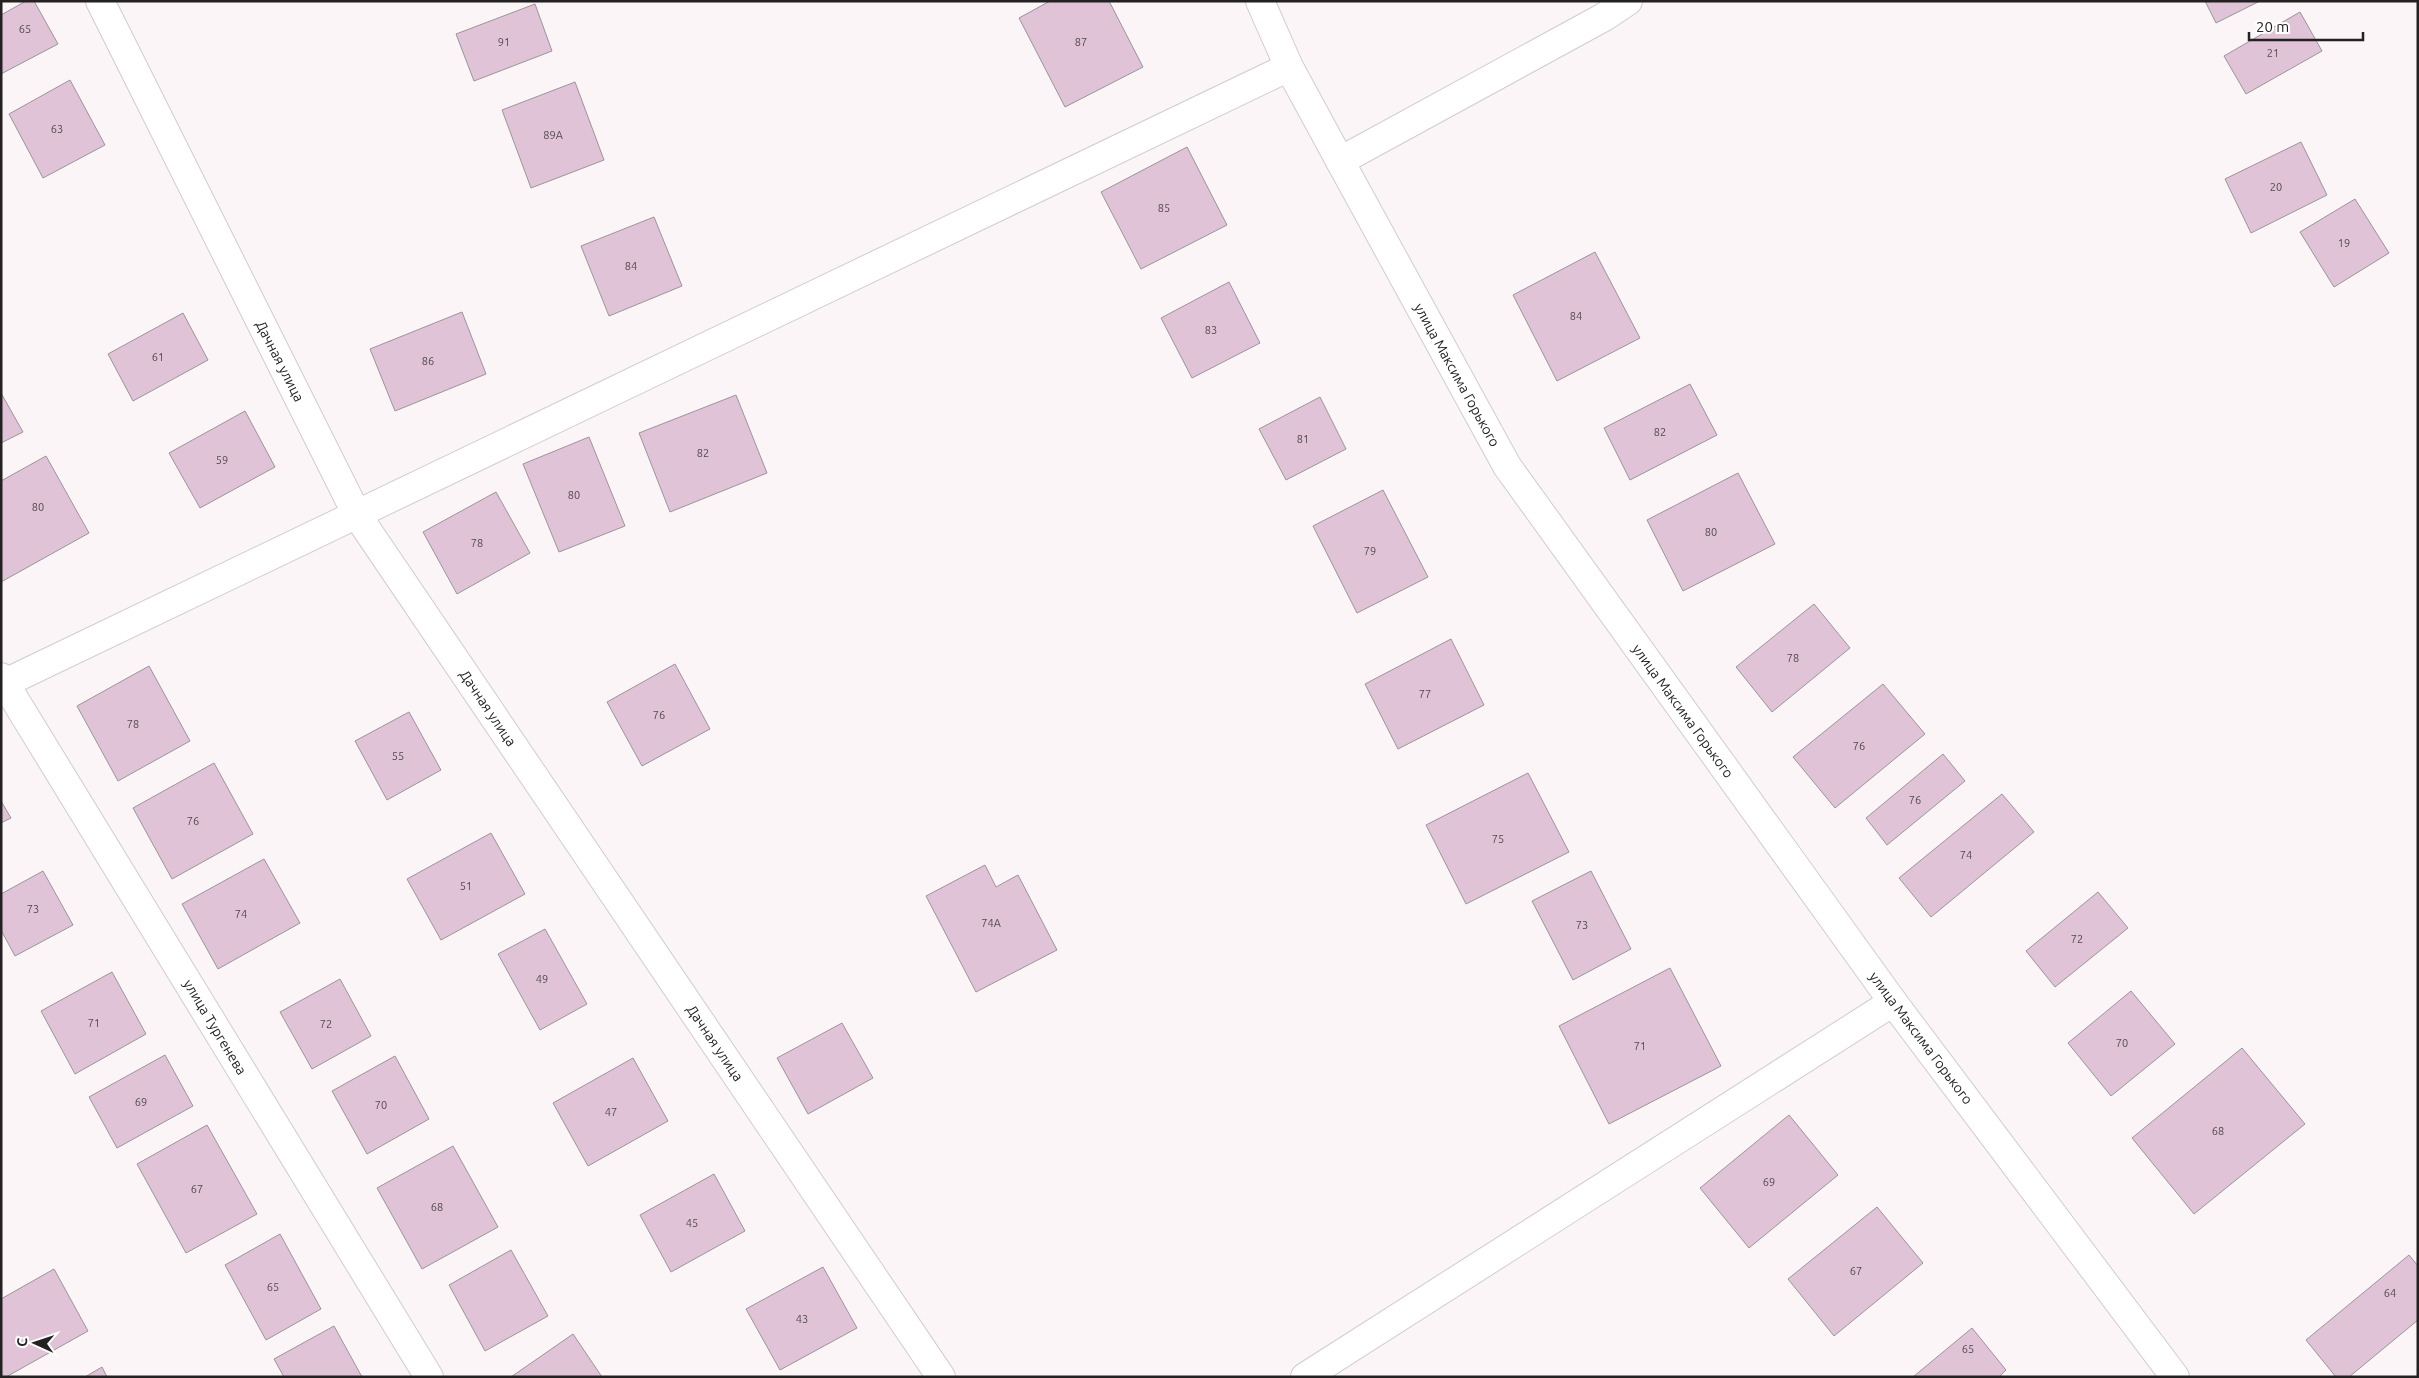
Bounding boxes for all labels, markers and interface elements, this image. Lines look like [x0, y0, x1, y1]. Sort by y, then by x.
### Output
scale bar [2249, 10, 2363, 42]
text: 20 m [2256, 18, 2289, 35]
house number: 65 [19, 23, 31, 35]
house number: 91 [498, 36, 510, 48]
house number: 87 [1075, 36, 1087, 48]
house number: 21 [2267, 47, 2279, 59]
house number: 63 [51, 123, 63, 135]
house number: 89А [543, 129, 564, 141]
house number: 20 [2270, 181, 2282, 193]
house number: 85 [1158, 202, 1170, 214]
house number: 19 [2338, 237, 2350, 249]
house number: 84 [625, 260, 637, 272]
street label: улица Максима Горького [1411, 301, 1503, 449]
house number: 84 [1570, 310, 1582, 322]
street label: Дачная улица [253, 318, 307, 404]
house number: 83 [1205, 324, 1217, 336]
house number: 61 [152, 351, 164, 363]
house number: 86 [422, 355, 434, 367]
house number: 82 [1654, 426, 1666, 438]
house number: 81 [1297, 433, 1309, 445]
house number: 82 [697, 447, 709, 459]
house number: 59 [216, 454, 228, 466]
house number: 80 [568, 489, 580, 501]
house number: 80 [32, 501, 44, 513]
house number: 80 [1705, 526, 1717, 538]
house number: 78 [471, 537, 483, 549]
house number: 79 [1364, 545, 1376, 557]
street label: улица Максима Горького [1629, 641, 1737, 781]
house number: 78 [1787, 652, 1799, 664]
street label: Дачная улица [457, 667, 519, 749]
house number: 77 [1419, 688, 1431, 700]
house number: 76 [653, 709, 665, 721]
house number: 78 [127, 718, 139, 730]
house number: 76 [1853, 740, 1865, 752]
house number: 55 [392, 750, 404, 762]
house number: 76 [1909, 794, 1921, 806]
house number: 76 [187, 815, 199, 827]
house number: 75 [1492, 833, 1504, 845]
house number: 74 [1960, 849, 1972, 861]
house number: 51 [460, 880, 472, 892]
house number: 73 [27, 903, 39, 915]
house number: 74 [235, 908, 247, 920]
house number: 74А [981, 917, 1002, 929]
house number: 73 [1576, 919, 1588, 931]
house number: 72 [2071, 933, 2083, 945]
street label: улица Максима Горького [1866, 969, 1976, 1107]
house number: 49 [536, 973, 548, 985]
street label: улица Тургенева [180, 976, 250, 1078]
street label: Дачная улица [684, 1002, 746, 1084]
house number: 71 [88, 1017, 100, 1029]
house number: 72 [320, 1018, 332, 1030]
house number: 70 [2116, 1037, 2128, 1049]
house number: 71 [1634, 1040, 1646, 1052]
house number: 69 [135, 1096, 147, 1108]
house number: 70 [375, 1099, 387, 1111]
house number: 47 [605, 1106, 617, 1118]
house number: 68 [2212, 1125, 2224, 1137]
house number: 69 [1763, 1176, 1775, 1188]
house number: 67 [191, 1183, 203, 1195]
house number: 68 [431, 1201, 443, 1213]
house number: 45 [686, 1217, 698, 1229]
house number: 67 [1850, 1265, 1862, 1277]
house number: 65 [267, 1281, 279, 1293]
house number: 64 [2384, 1287, 2396, 1299]
house number: 43 [796, 1313, 808, 1325]
north arrow [10, 1318, 60, 1368]
text: С [14, 1337, 30, 1347]
house number: 65 [1962, 1343, 1974, 1355]

